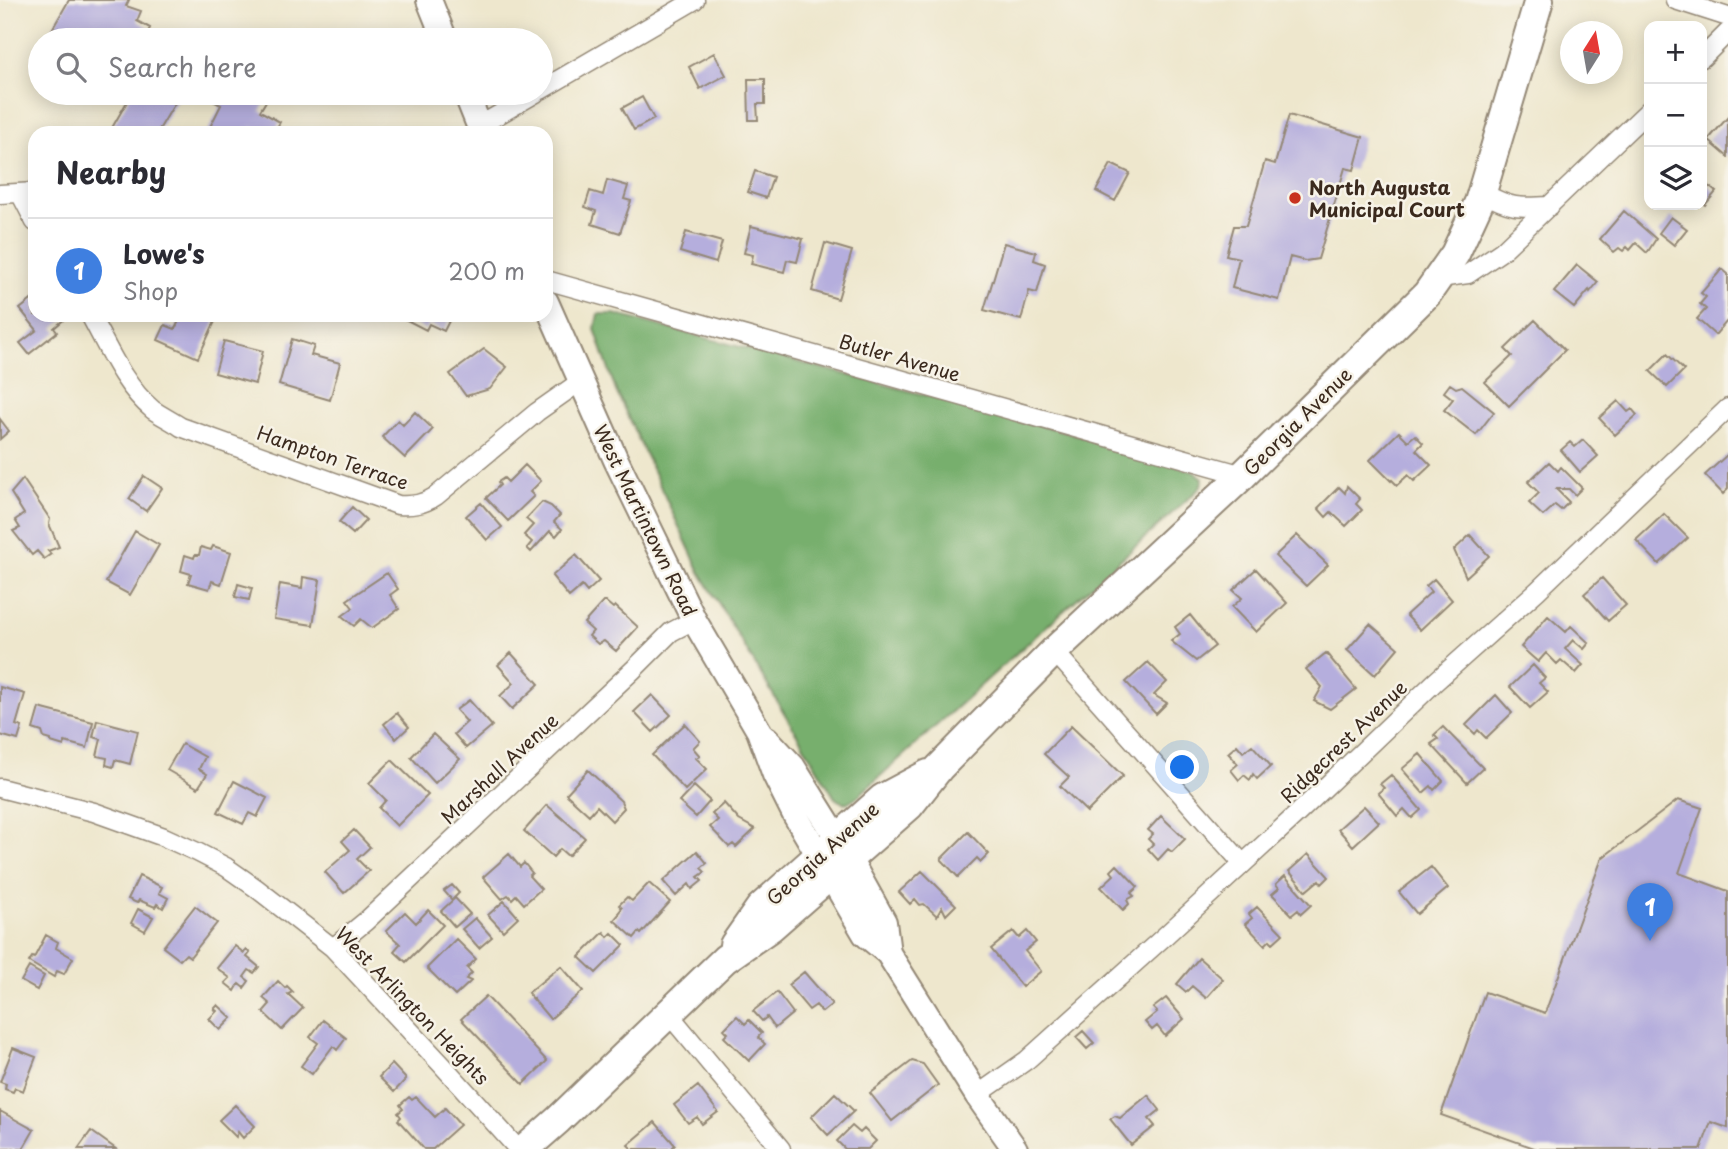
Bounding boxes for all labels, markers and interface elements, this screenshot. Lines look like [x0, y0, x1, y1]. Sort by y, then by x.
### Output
north arrow [1560, 21, 1623, 84]
map controls [1644, 21, 1707, 210]
button: + [1644, 21, 1707, 84]
search box [28, 28, 553, 105]
text: Search here [108, 47, 257, 86]
icon: search [52, 48, 90, 86]
button: − [1644, 84, 1707, 147]
button: layers [1644, 147, 1707, 210]
text: Nearby [56, 149, 166, 194]
place label: North Augusta Municipal Court [1309, 173, 1465, 223]
marker: North Augusta Municipal Court [1287, 190, 1303, 206]
text: Lowe's [123, 234, 205, 273]
text: 1 [74, 253, 85, 288]
text: 200 m [448, 253, 525, 288]
text: Shop [123, 273, 178, 308]
street label: Butler Avenue [836, 326, 964, 388]
street label: Georgia Avenue [1236, 360, 1358, 482]
street label: Hampton Terrace [254, 418, 412, 496]
street label: West Martintown Road [587, 419, 705, 621]
street label: Ridgecrest Avenue [1273, 673, 1413, 809]
street label: Marshall Avenue [434, 706, 564, 830]
your location [1165, 750, 1199, 784]
street label: Georgia Avenue [759, 795, 885, 911]
pin: 1 [1627, 883, 1673, 941]
street label: West Arlington Heights [330, 919, 496, 1091]

